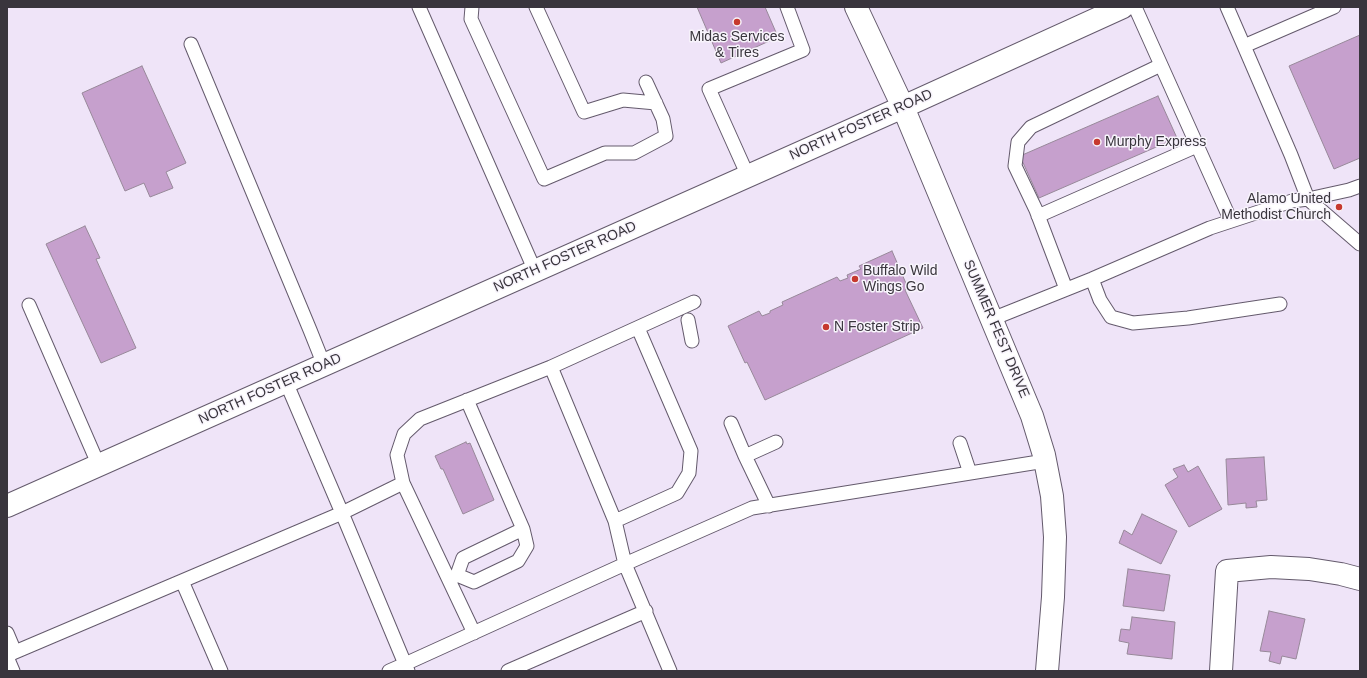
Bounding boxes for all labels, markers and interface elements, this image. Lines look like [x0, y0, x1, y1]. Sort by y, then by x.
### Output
marker: Midas Services & Tires [732, 17, 742, 27]
place label: Midas Services & Tires [690, 29, 784, 62]
street label: NORTH FOSTER ROAD [787, 86, 935, 164]
place label: Murphy Express [1105, 134, 1206, 150]
marker: Murphy Express [1092, 137, 1102, 147]
place label: Alamo United Methodist Church [1221, 191, 1331, 224]
marker: Alamo United Methodist Church [1334, 202, 1344, 212]
street label: NORTH FOSTER ROAD [491, 218, 639, 296]
street label: SUMMER FEST DRIVE [959, 257, 1033, 401]
place label: Buffalo Wild Wings Go [863, 263, 937, 296]
marker: Buffalo Wild Wings Go [850, 274, 860, 284]
place label: N Foster Strip [834, 319, 920, 335]
marker: N Foster Strip [821, 322, 831, 332]
street label: NORTH FOSTER ROAD [196, 350, 344, 428]

